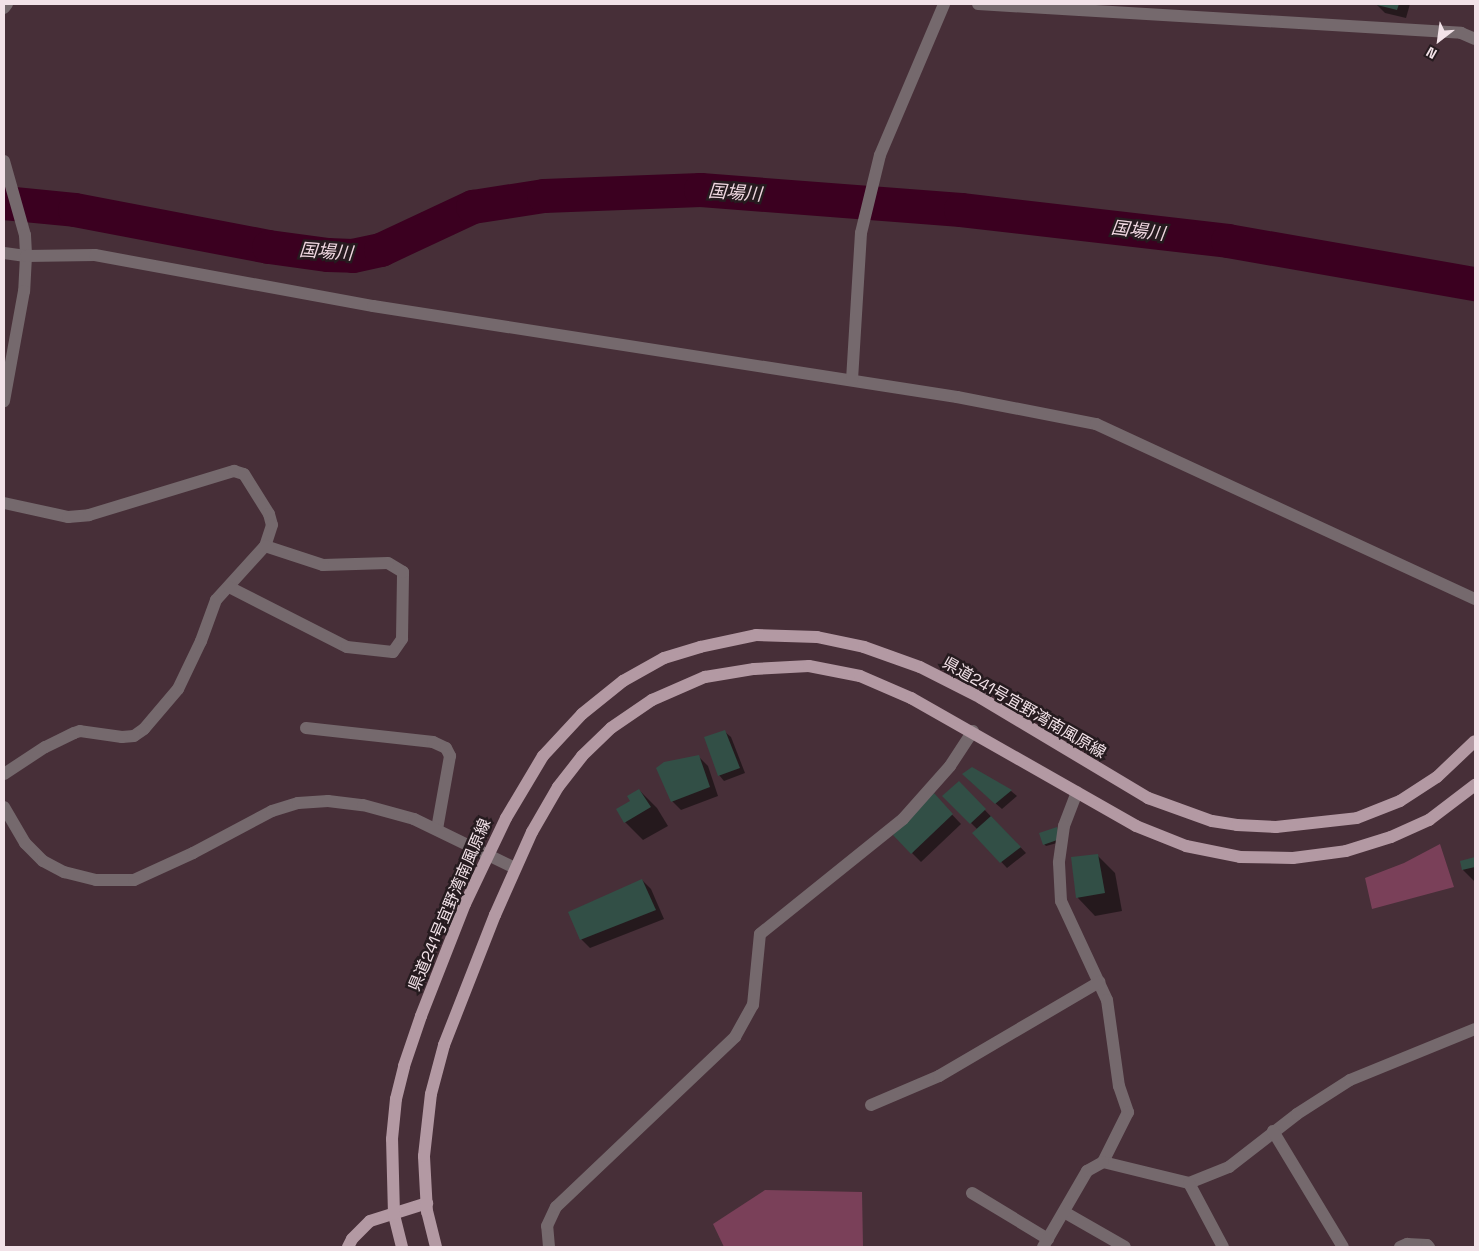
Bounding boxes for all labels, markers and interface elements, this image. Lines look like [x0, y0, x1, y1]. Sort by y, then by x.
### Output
north arrow [1414, 15, 1464, 65]
text: N [1423, 43, 1440, 63]
water label: 国場川 [707, 180, 763, 206]
water label: 国場川 [1110, 217, 1166, 245]
water label: 国場川 [298, 239, 354, 265]
street label: 県道241号宜野湾南風原線 [939, 653, 1109, 763]
street label: 県道241号宜野湾南風原線 [405, 816, 495, 994]

